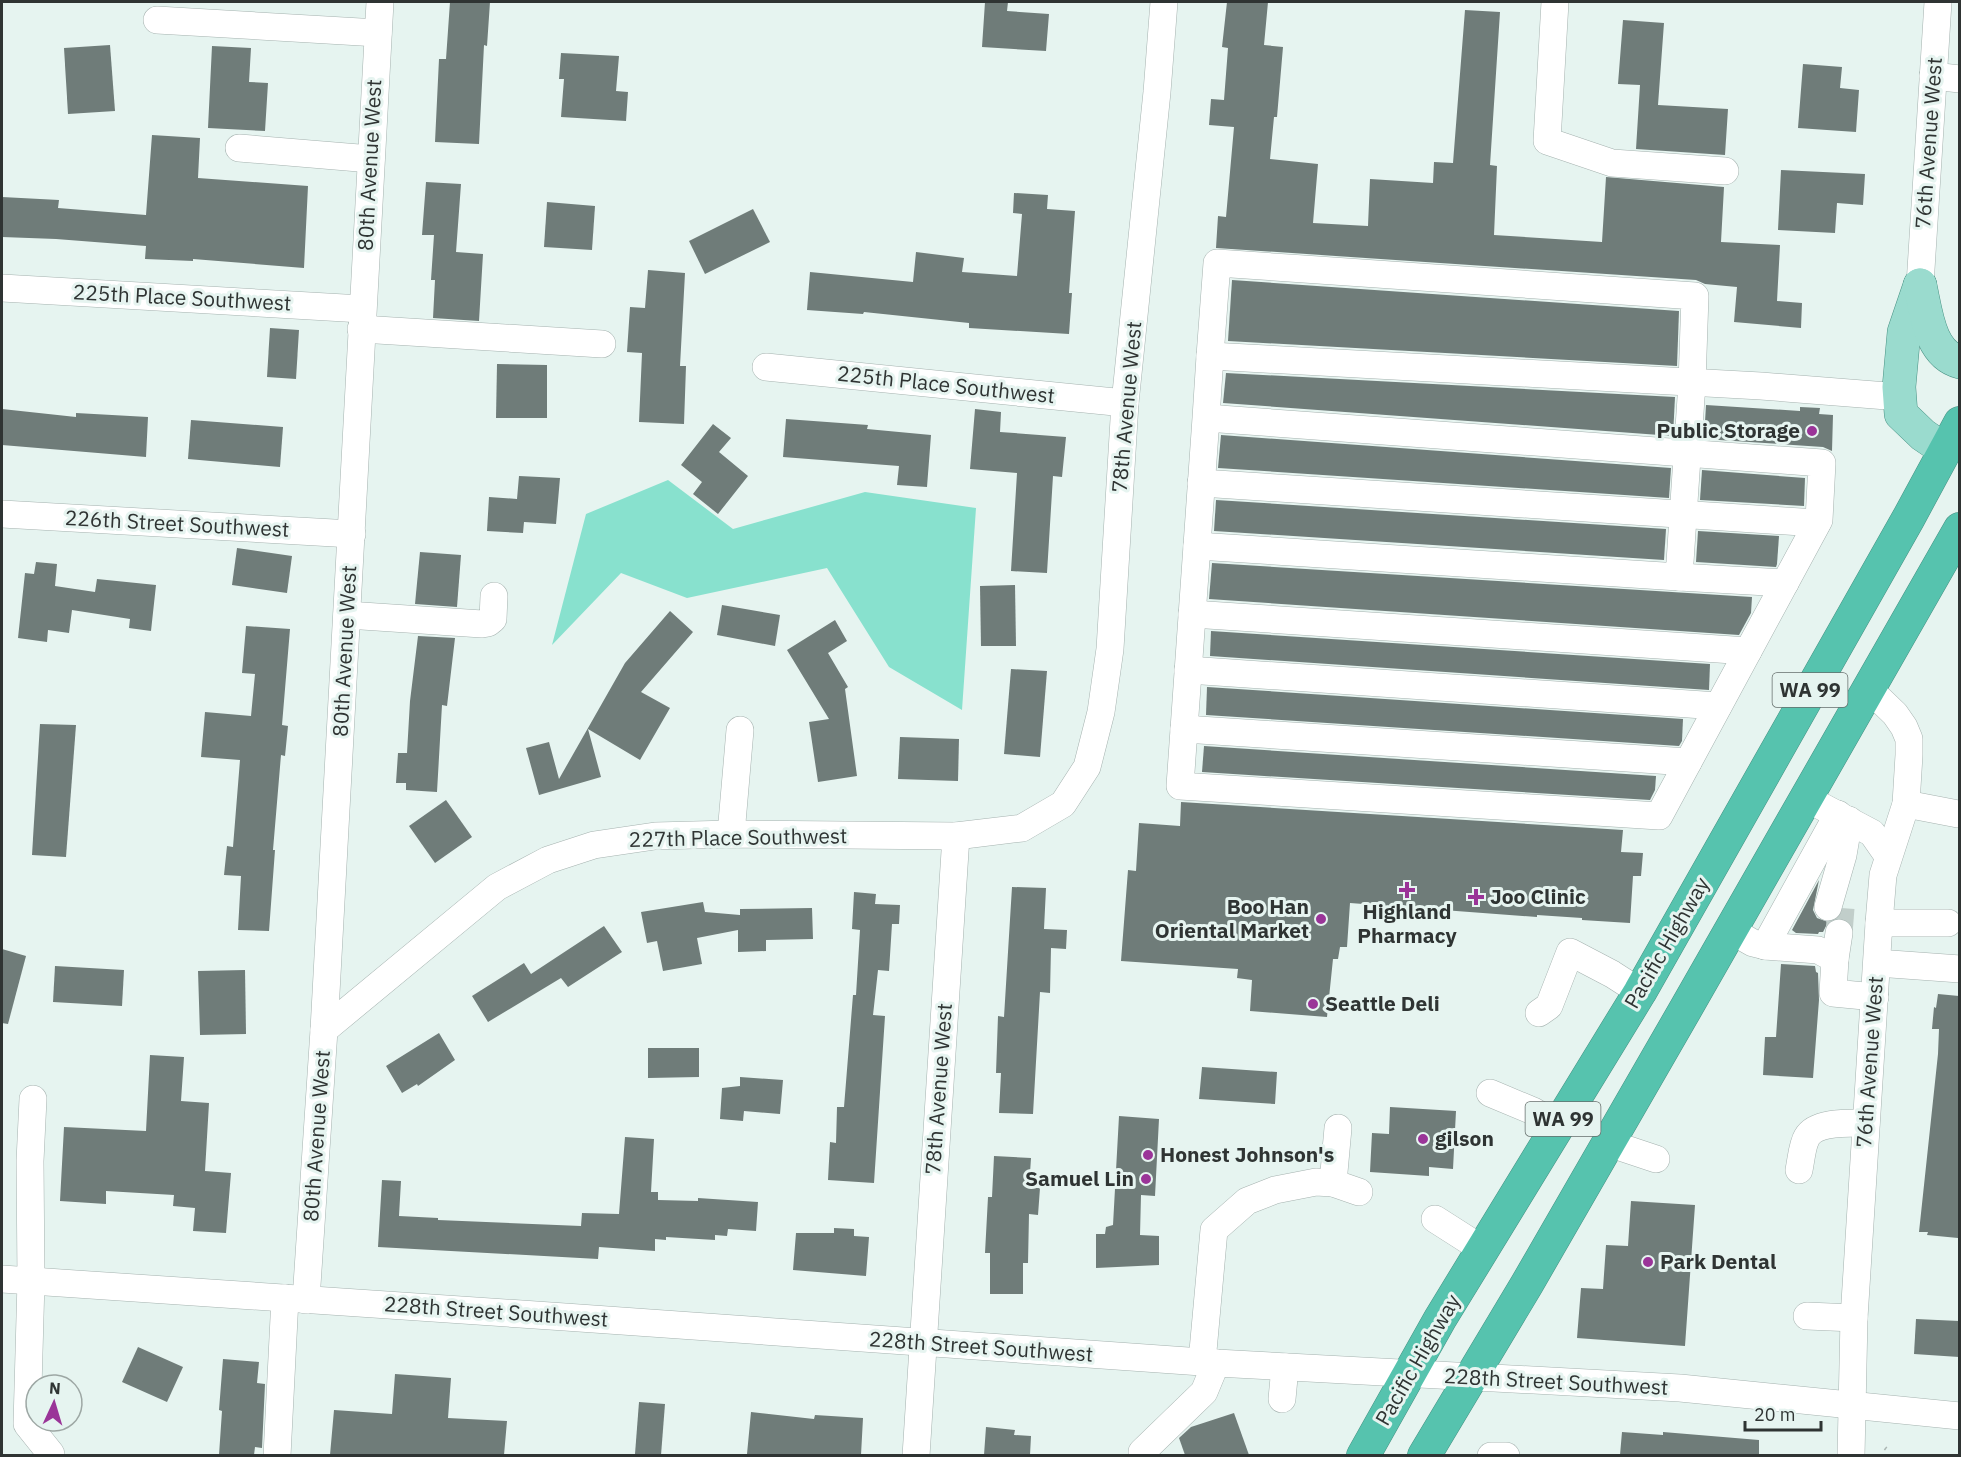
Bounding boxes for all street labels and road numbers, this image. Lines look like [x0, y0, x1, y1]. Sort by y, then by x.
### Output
street label: 76th Avenue West [1908, 56, 1948, 230]
street label: 80th Avenue West [351, 78, 387, 252]
street label: 225th Place Southwest [72, 277, 292, 317]
street label: 78th Avenue West [1105, 320, 1147, 494]
street label: 225th Place Southwest [836, 359, 1056, 409]
street label: 226th Street Southwest [64, 503, 290, 543]
street label: 80th Avenue West [326, 564, 362, 738]
road number: WA 99 [1772, 673, 1848, 707]
street label: 227th Place Southwest [628, 821, 848, 853]
street label: Pacific Highway [1617, 871, 1715, 1013]
street label: 76th Avenue West [1849, 975, 1889, 1149]
street label: 78th Avenue West [918, 1002, 958, 1176]
street label: 80th Avenue West [296, 1049, 336, 1223]
road number: WA 99 [1526, 1102, 1600, 1136]
street label: Pacific Highway [1368, 1288, 1466, 1430]
street label: 228th Street Southwest [383, 1289, 609, 1333]
street label: 228th Street Southwest [868, 1324, 1094, 1368]
street label: 228th Street Southwest [1443, 1361, 1669, 1401]

